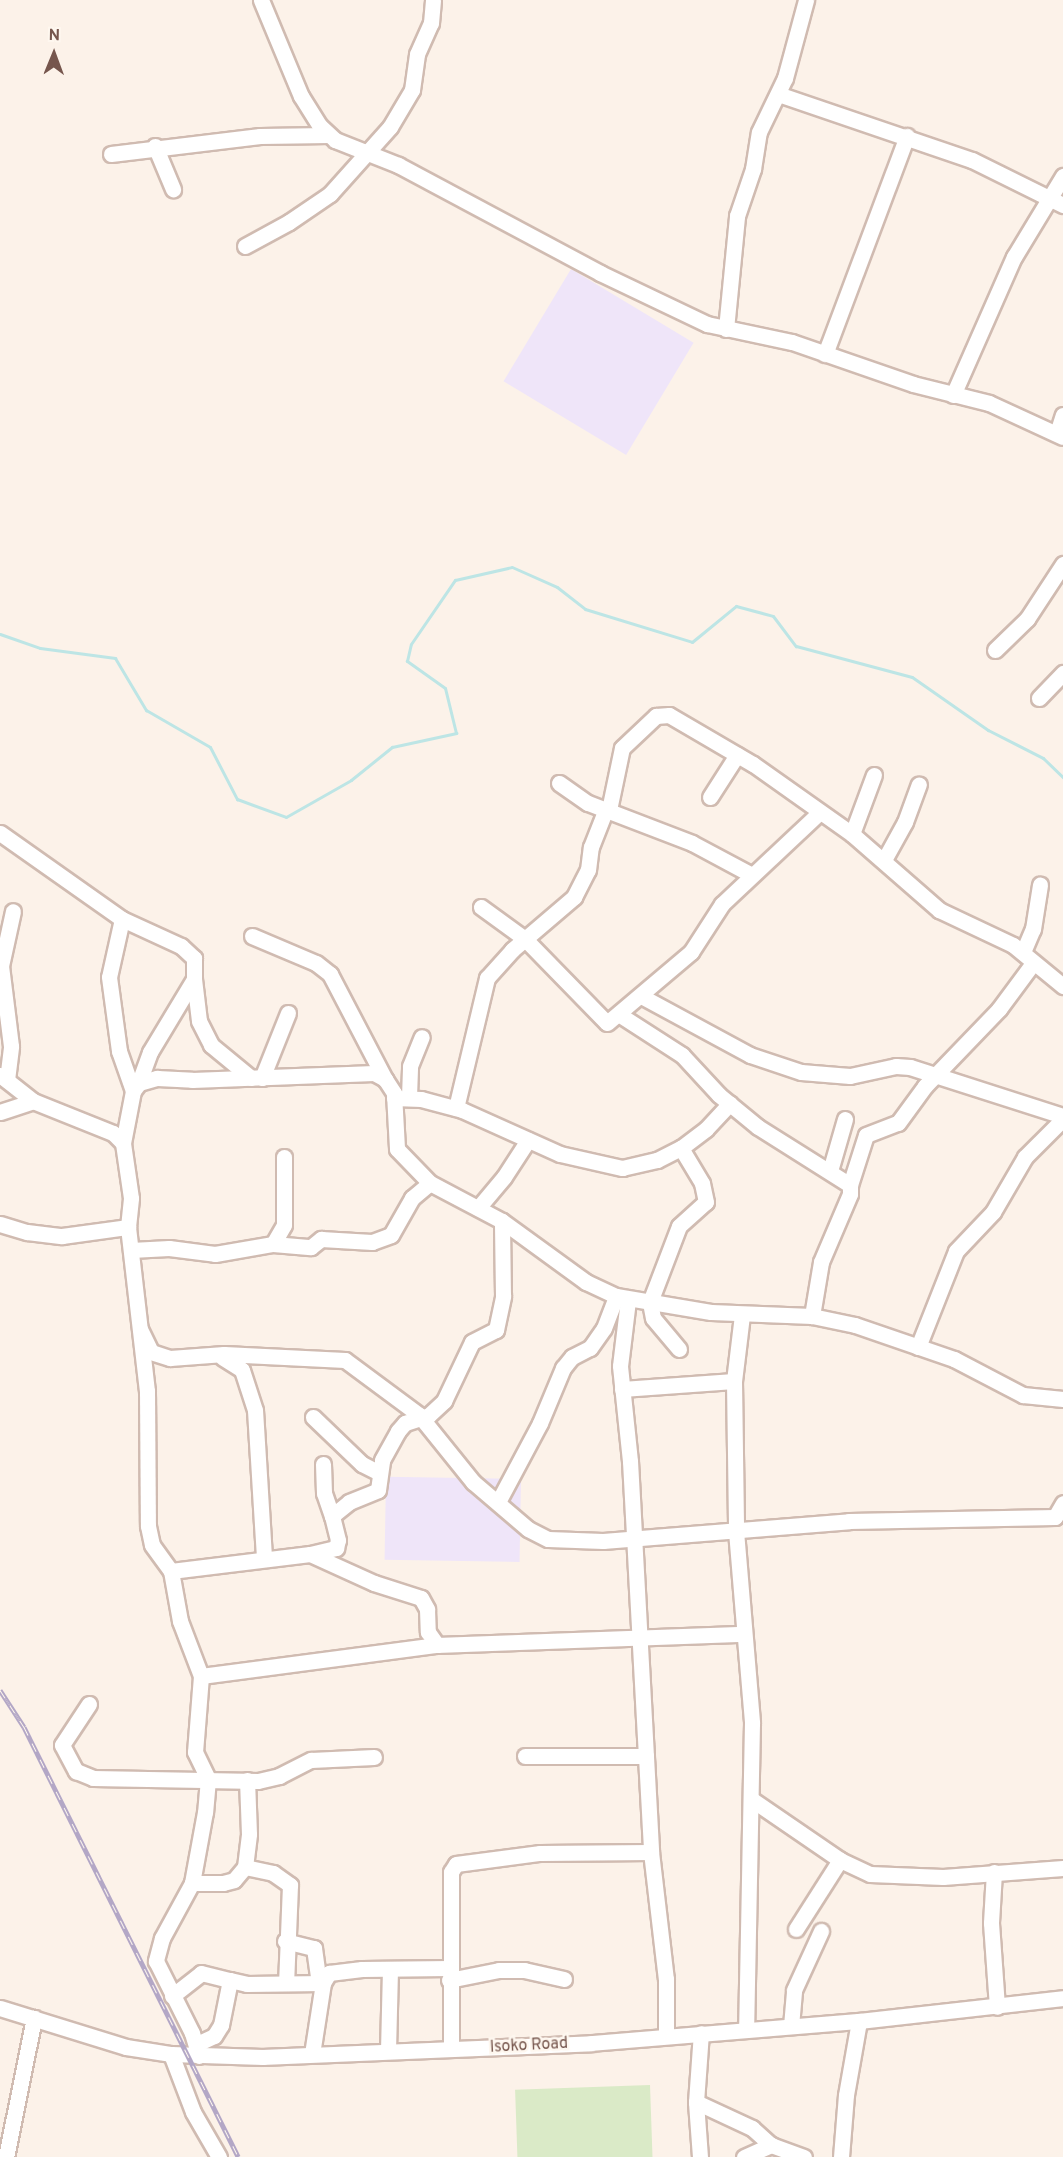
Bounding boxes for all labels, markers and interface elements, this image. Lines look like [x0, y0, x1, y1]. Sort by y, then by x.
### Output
north arrow [24, 24, 84, 84]
text: N [48, 26, 60, 46]
street label: Isoko Road [489, 2034, 569, 2058]

